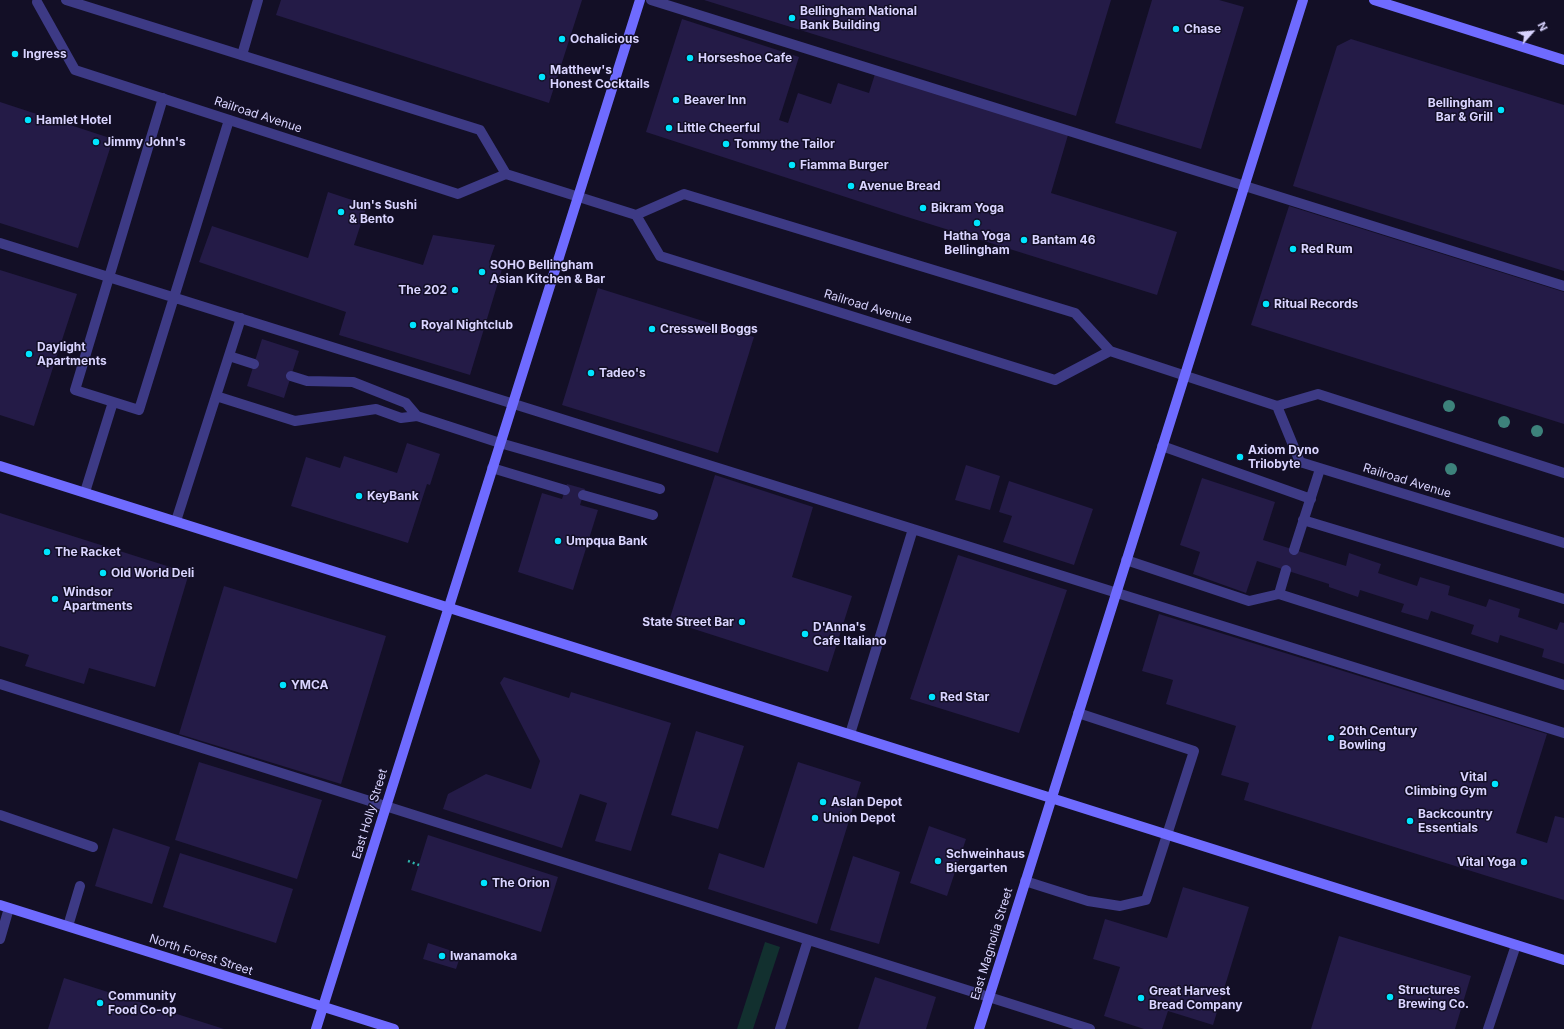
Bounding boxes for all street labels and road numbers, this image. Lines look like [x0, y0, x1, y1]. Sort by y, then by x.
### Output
street label: Railroad Avenue [212, 94, 304, 136]
street label: Railroad Avenue [822, 287, 914, 327]
street label: Railroad Avenue [1361, 461, 1453, 501]
street label: East Holly Street [349, 767, 391, 861]
street label: East Magnolia Street [968, 886, 1016, 1002]
street label: North Forest Street [147, 931, 255, 979]

